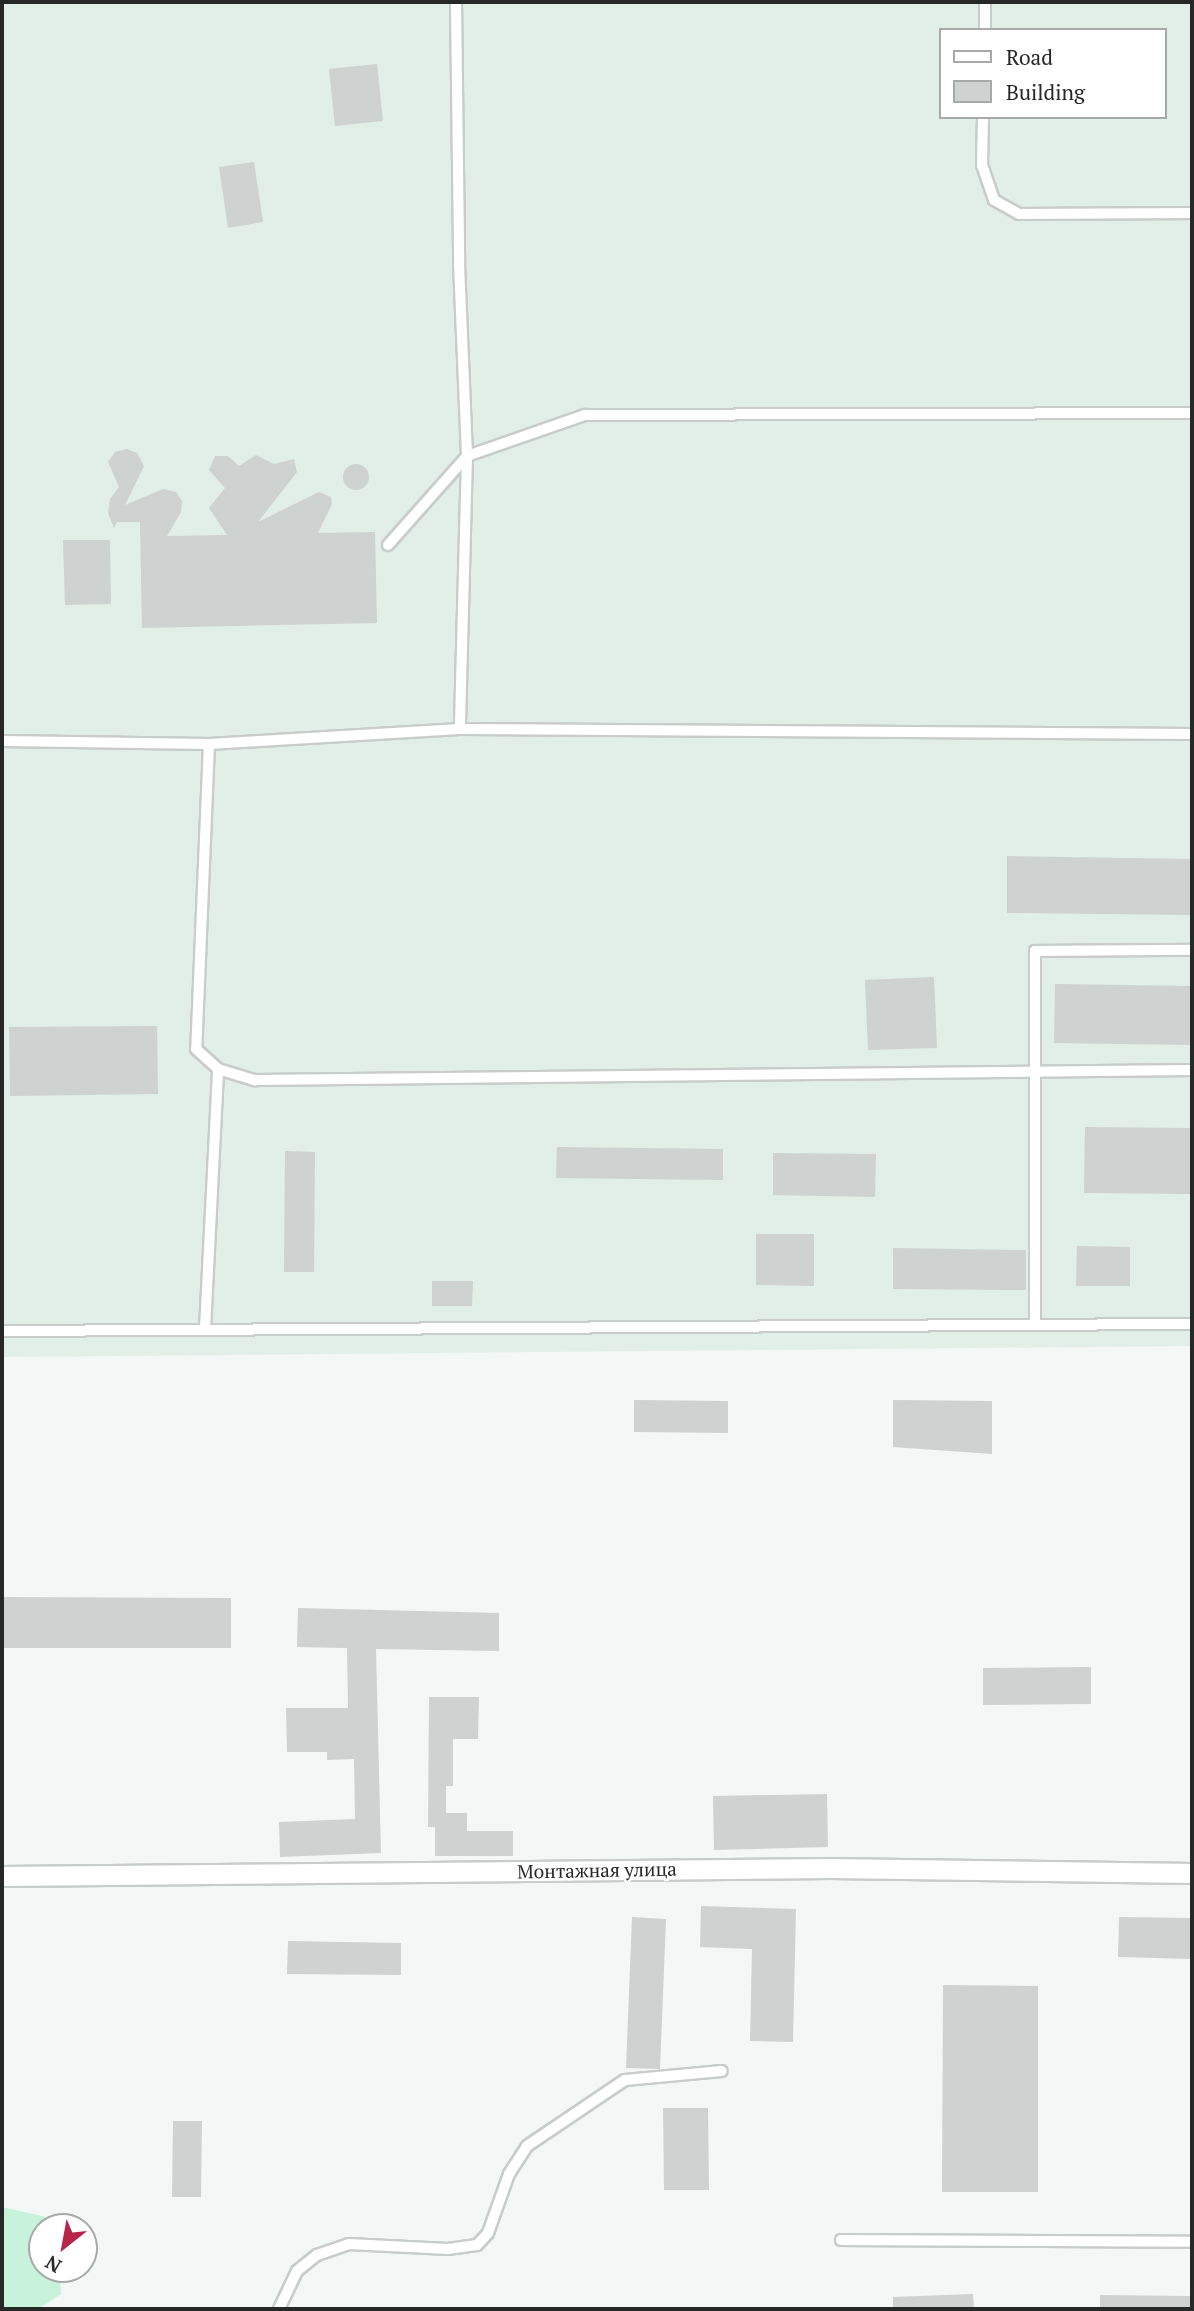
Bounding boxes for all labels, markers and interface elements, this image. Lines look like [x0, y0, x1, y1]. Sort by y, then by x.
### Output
legend [939, 28, 1166, 119]
text: Road [1006, 43, 1053, 71]
text: Building [1006, 78, 1085, 106]
street label: Монтажная улица [517, 1857, 677, 1883]
north arrow [28, 2213, 98, 2283]
text: N [40, 2250, 66, 2279]

